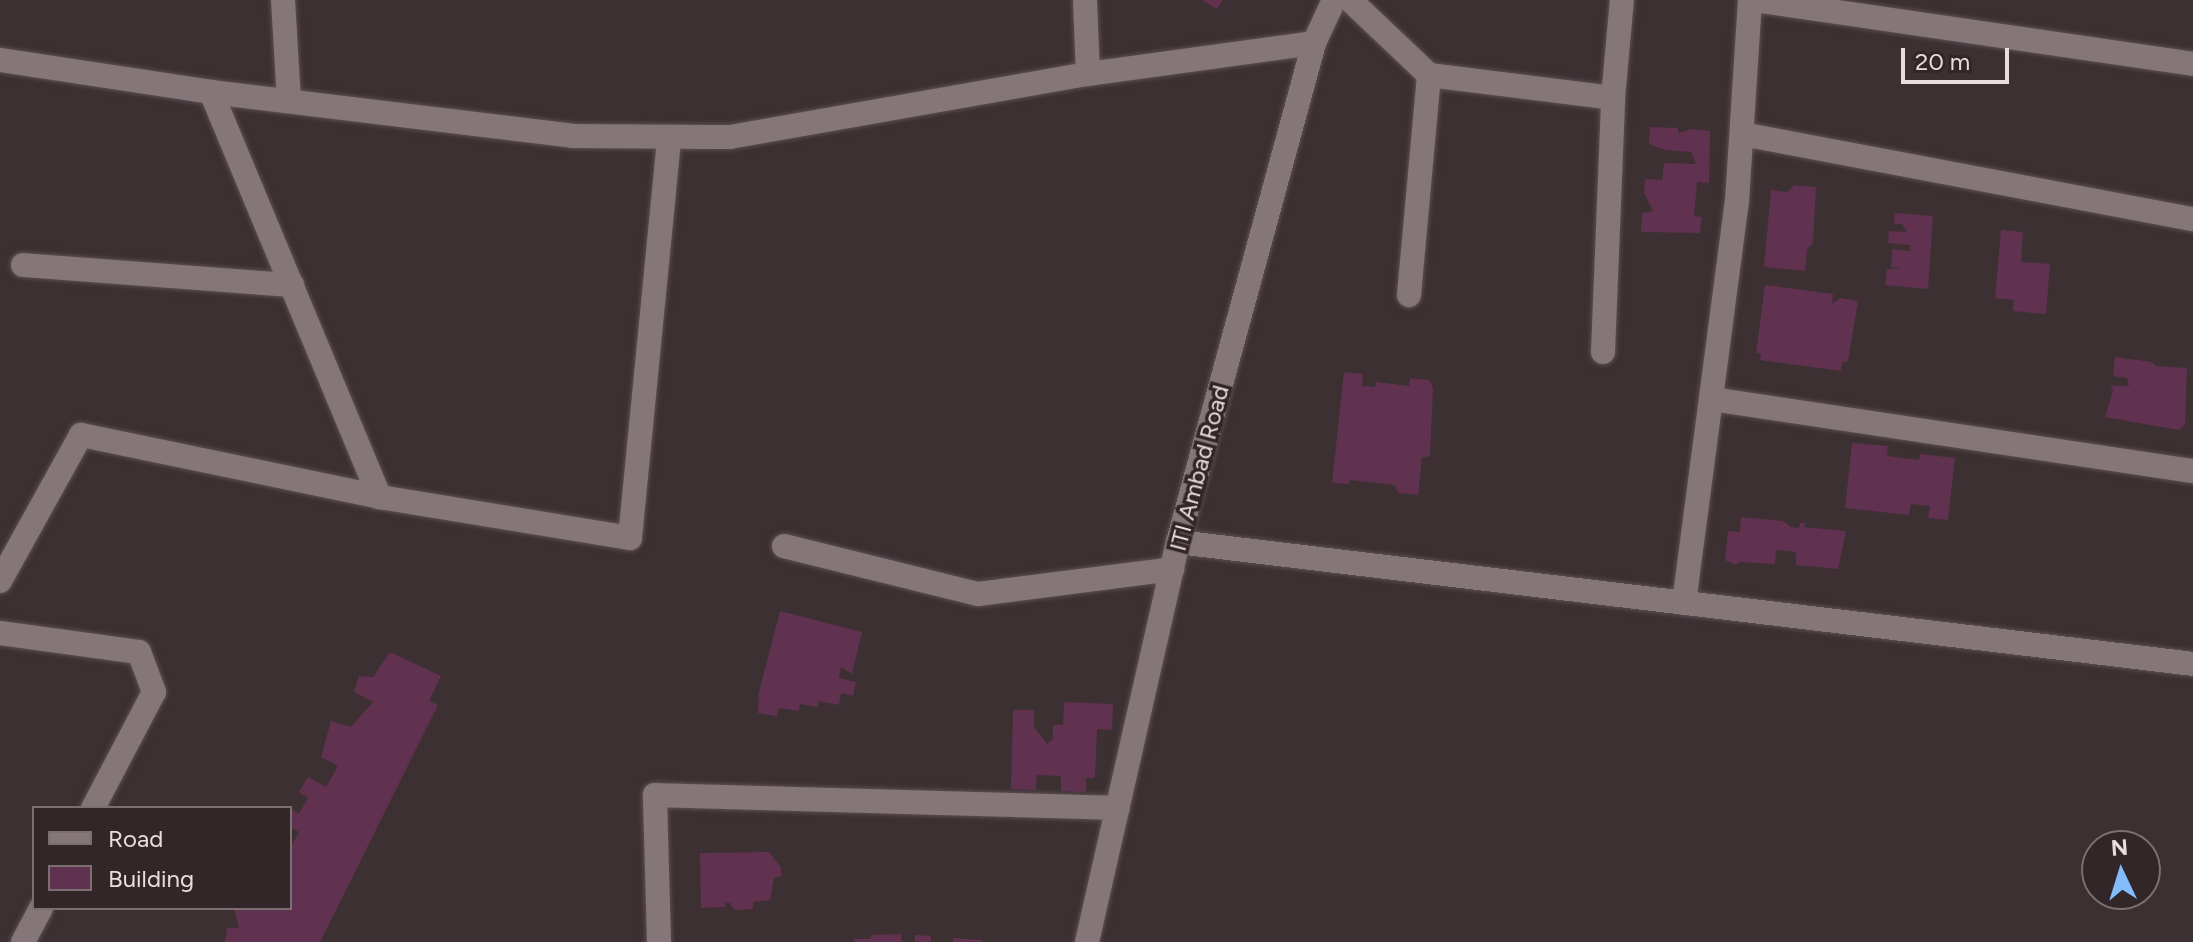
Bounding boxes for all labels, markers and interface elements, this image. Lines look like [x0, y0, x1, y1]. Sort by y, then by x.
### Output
scale bar [1905, 32, 2013, 82]
text: 20 m [1915, 47, 1970, 76]
street label: ITI Ambad Road [1163, 382, 1235, 554]
legend [32, 806, 292, 910]
text: Road [108, 824, 163, 853]
north arrow [2081, 830, 2161, 910]
text: N [2110, 833, 2129, 862]
text: Building [108, 864, 194, 893]

